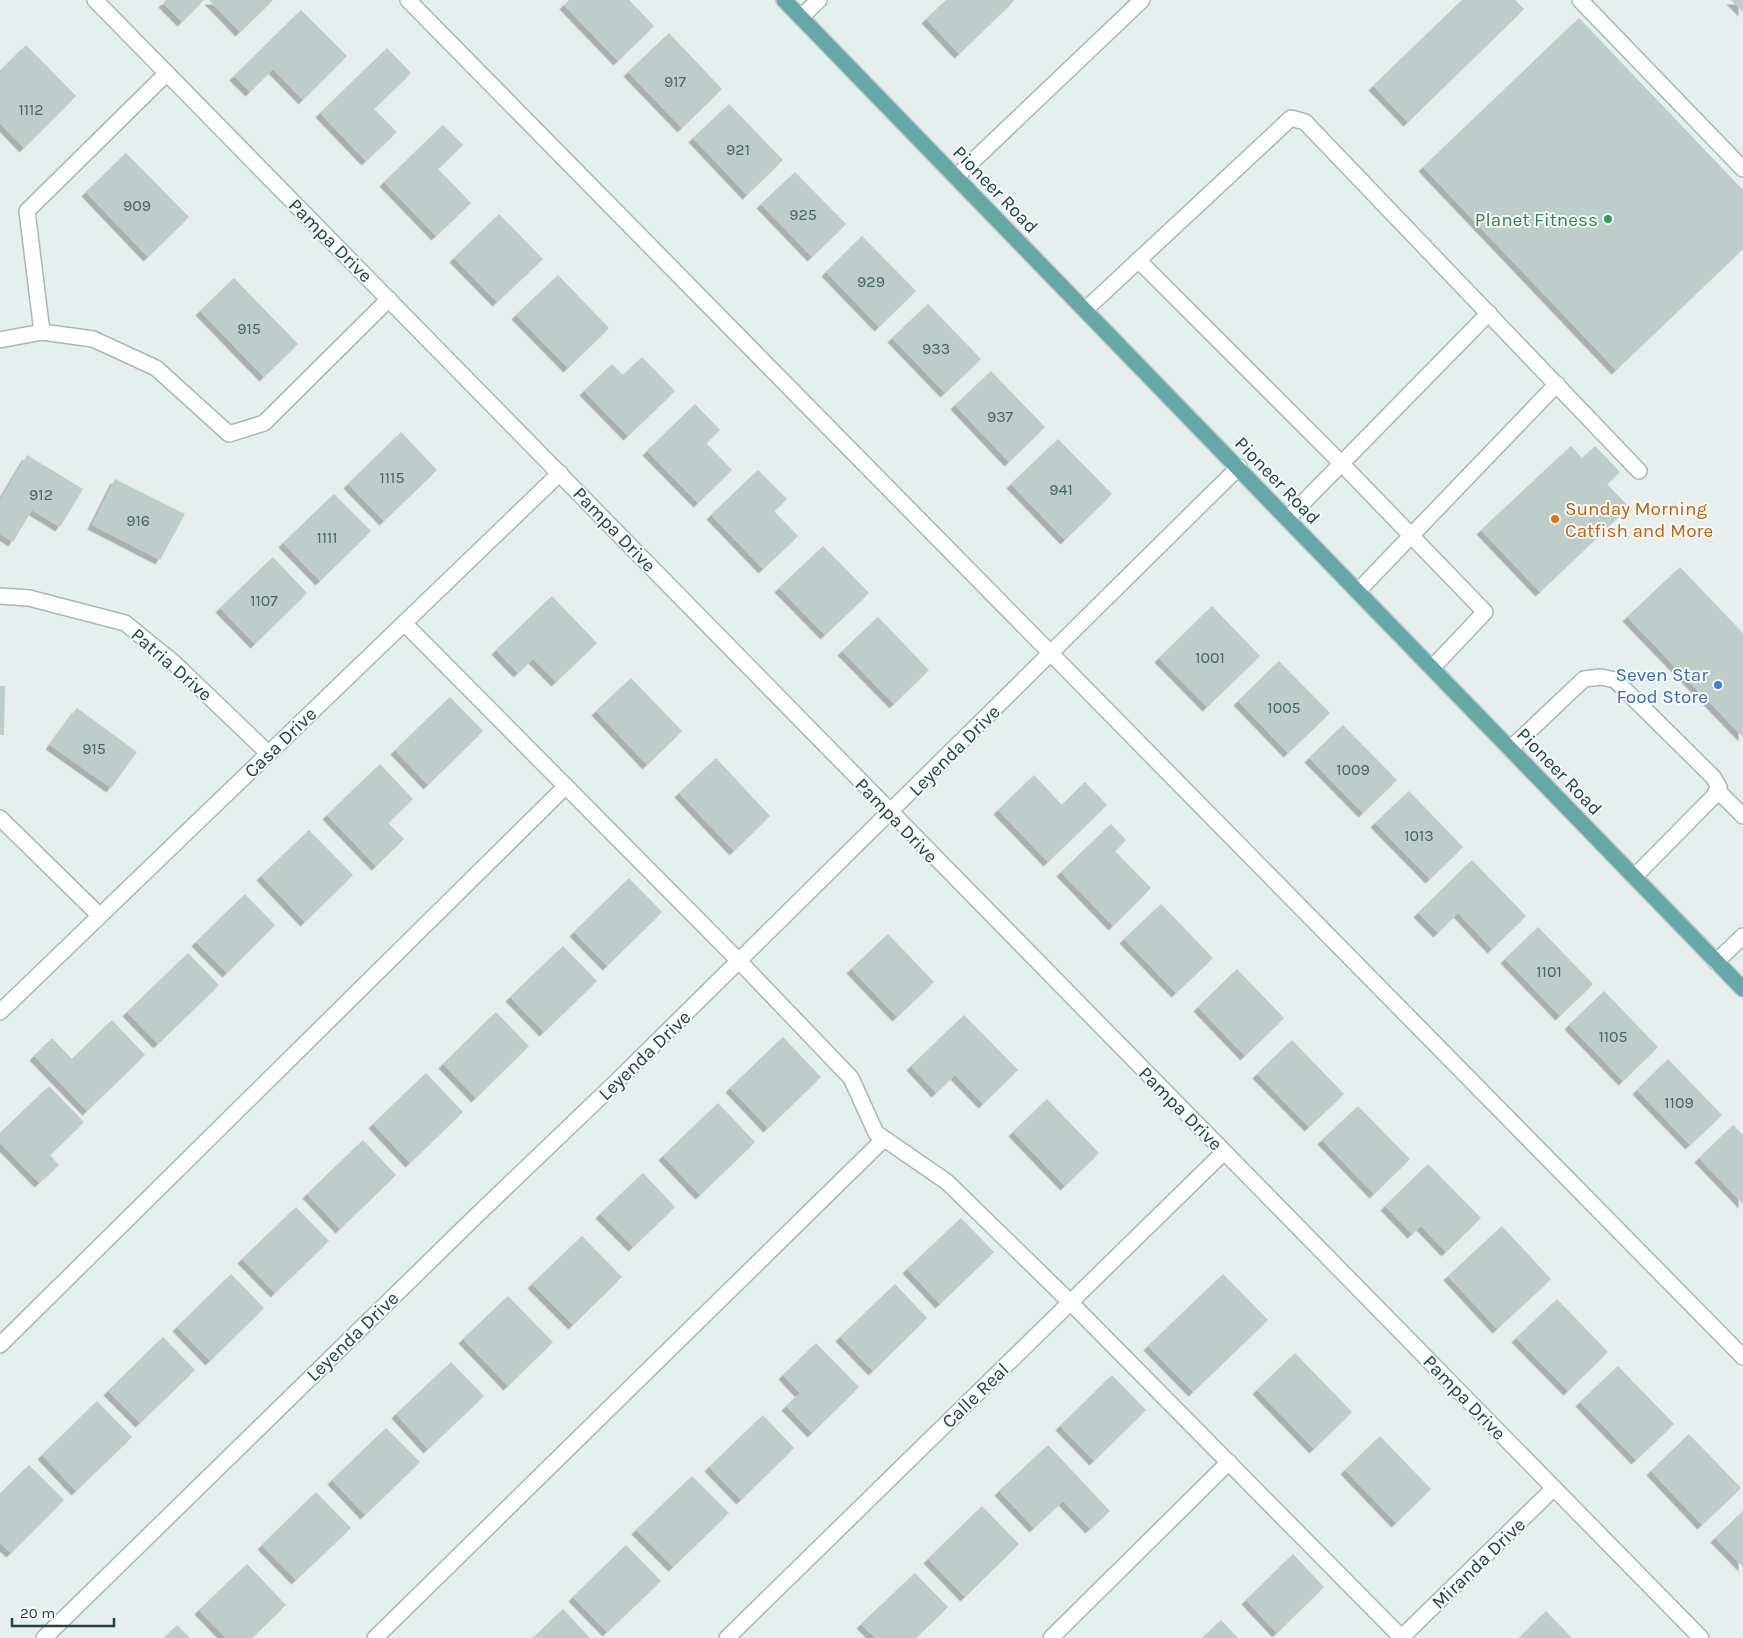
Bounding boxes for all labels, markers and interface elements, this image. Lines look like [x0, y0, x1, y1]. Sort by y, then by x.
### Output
house number: 917 [664, 72, 687, 91]
house number: 1112 [18, 100, 44, 119]
house number: 921 [726, 140, 750, 159]
street label: Pioneer Road [948, 142, 1042, 238]
street label: Pampa Drive [284, 194, 377, 287]
house number: 909 [123, 196, 151, 215]
house number: 925 [789, 205, 817, 224]
place label: Planet Fitness [1475, 209, 1598, 231]
marker: Planet Fitness [1602, 213, 1614, 225]
house number: 929 [857, 272, 885, 291]
house number: 915 [237, 319, 261, 338]
house number: 933 [922, 339, 950, 358]
house number: 937 [987, 407, 1014, 426]
street label: Pioneer Road [1230, 433, 1324, 529]
house number: 1115 [380, 468, 404, 487]
house number: 941 [1049, 480, 1073, 499]
street label: Pampa Drive [568, 483, 660, 577]
house number: 912 [29, 485, 53, 504]
place label: Sunday Morning Catfish and More [1565, 498, 1713, 542]
house number: 916 [126, 511, 150, 530]
marker: Sunday Morning Catfish and More [1549, 513, 1561, 525]
house number: 1111 [316, 528, 338, 547]
house number: 1107 [250, 591, 278, 610]
street label: Patria Drive [126, 624, 216, 706]
house number: 1001 [1195, 648, 1225, 667]
place label: Seven Star Food Store [1616, 664, 1708, 708]
marker: Seven Star Food Store [1712, 679, 1724, 691]
house number: 1005 [1267, 698, 1301, 717]
street label: Leyenda Drive [905, 701, 1005, 801]
street label: Casa Drive [240, 703, 321, 782]
street label: Pioneer Road [1512, 724, 1606, 820]
house number: 915 [82, 739, 106, 758]
house number: 1009 [1336, 760, 1370, 779]
street label: Pampa Drive [850, 774, 942, 868]
house number: 1013 [1404, 826, 1434, 845]
house number: 1101 [1536, 962, 1562, 981]
street label: Leyenda Drive [594, 1006, 695, 1105]
house number: 1105 [1598, 1027, 1628, 1046]
street label: Pampa Drive [1134, 1062, 1227, 1155]
house number: 1109 [1664, 1093, 1694, 1112]
street label: Leyenda Drive [302, 1287, 403, 1386]
street label: Pampa Drive [1418, 1351, 1510, 1445]
street label: Calle Real [938, 1359, 1014, 1433]
street label: Miranda Drive [1427, 1514, 1530, 1614]
scale bar [12, 1596, 115, 1628]
text: 20 m [20, 1604, 55, 1622]

